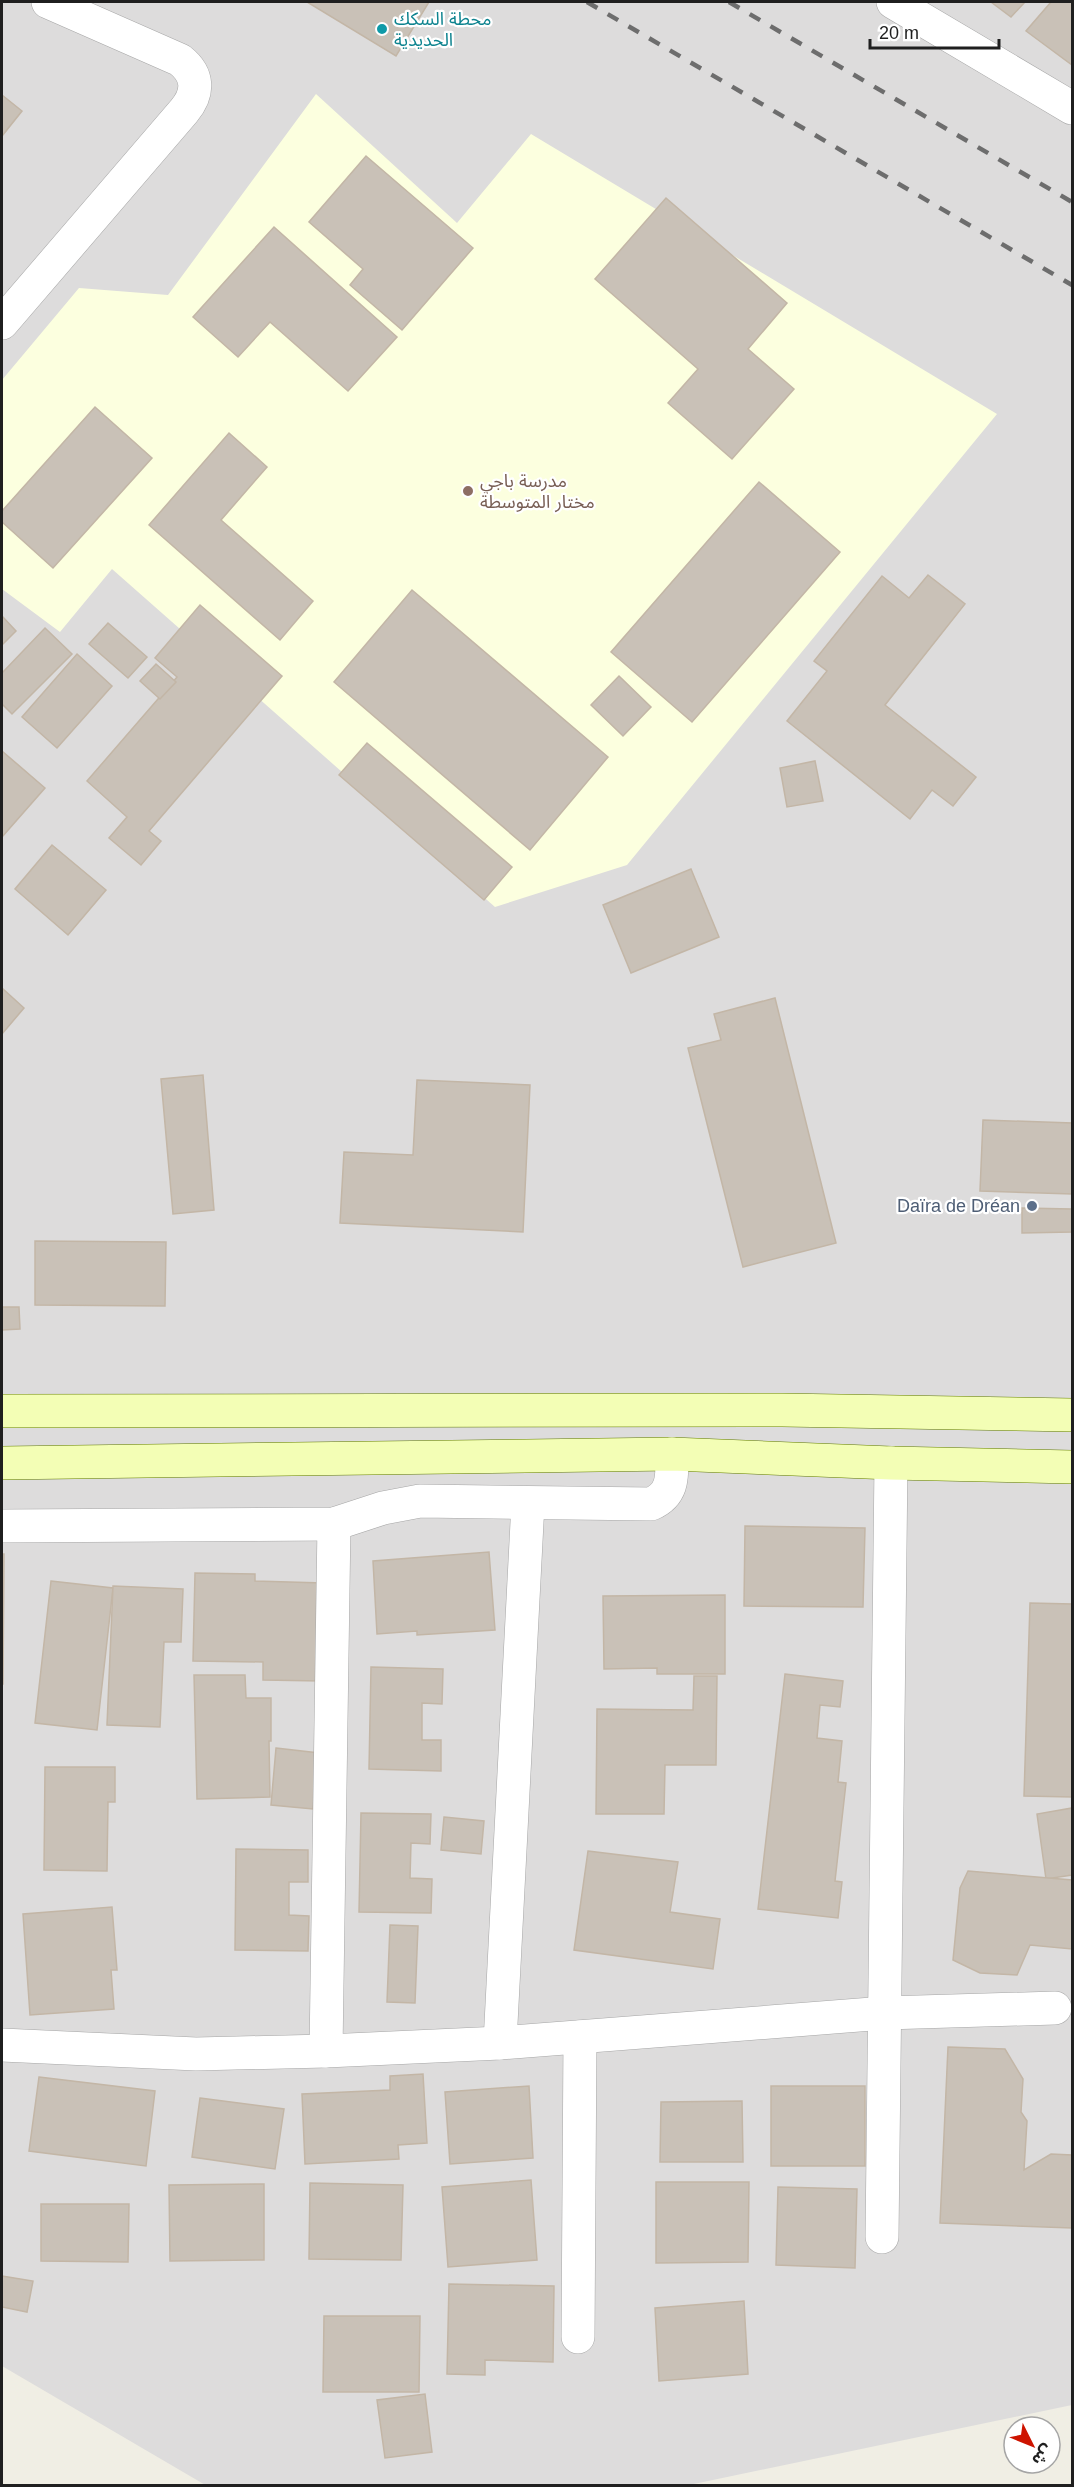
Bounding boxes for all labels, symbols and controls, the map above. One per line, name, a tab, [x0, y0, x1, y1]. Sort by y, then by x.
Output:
place label: محطة السكك الحديدية	[394, 9, 491, 50]
scale bar	[870, 12, 999, 50]
marker: محطة السكك الحديدية	[375, 22, 389, 36]
text: 20 m	[879, 23, 919, 43]
place label: مدرسة باجي مختار المتوسطة	[480, 471, 595, 513]
marker: مدرسة باجي مختار المتوسطة	[461, 484, 475, 498]
place label: Daïra de Dréan	[897, 1196, 1020, 1216]
marker: Daïra de Dréan	[1025, 1199, 1039, 1213]
north arrow	[1002, 2415, 1062, 2475]
text: ش	[1028, 2440, 1056, 2469]

